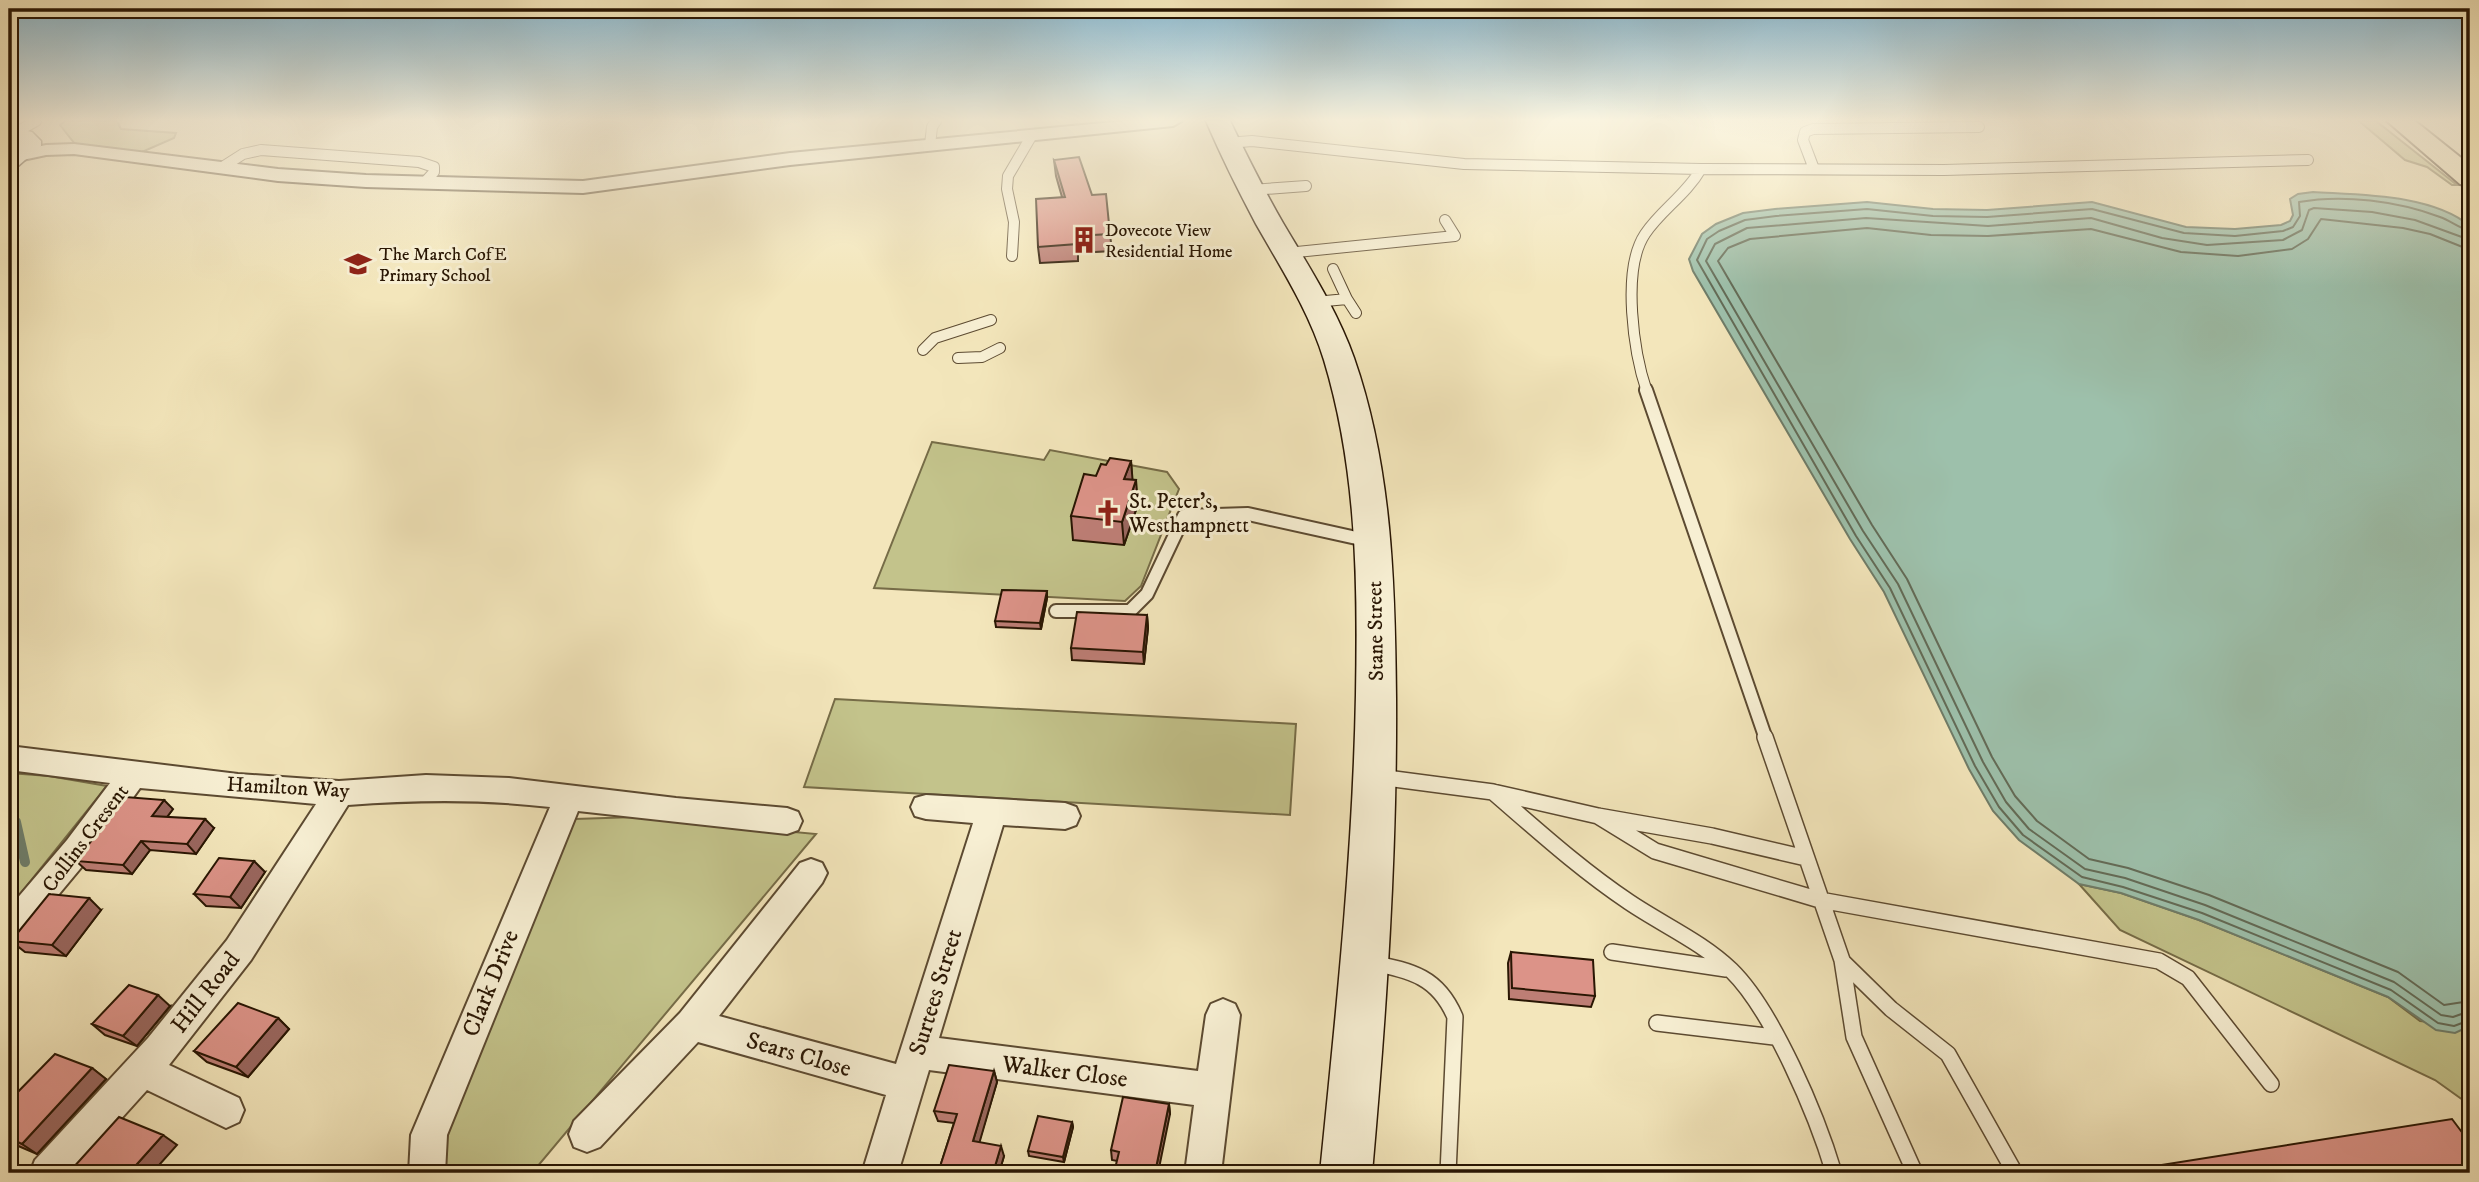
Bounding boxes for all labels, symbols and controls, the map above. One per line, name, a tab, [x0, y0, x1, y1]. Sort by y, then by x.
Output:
place label: Dovecote View Residential Home	[1105, 220, 1233, 263]
building icon: Dovecote View Residential Home	[1069, 225, 1099, 255]
place label: The March CofE Primary School	[379, 244, 507, 287]
school or university icon: The March CofE Primary School	[343, 249, 373, 279]
place label: St. Peter's, Westhampnett	[1128, 489, 1249, 539]
church icon: St. Peter's, Westhampnett	[1093, 498, 1123, 528]
street label: Stane Street	[1362, 580, 1390, 681]
street label: Hamilton Way	[226, 772, 351, 804]
street label: Collins Cresent	[37, 779, 135, 898]
street label: Clark Drive	[456, 925, 526, 1041]
street label: Surtees Street	[903, 925, 969, 1059]
street label: Hill Road	[165, 946, 247, 1040]
street label: Sears Close	[743, 1026, 855, 1084]
street label: Walker Close	[999, 1049, 1129, 1095]

